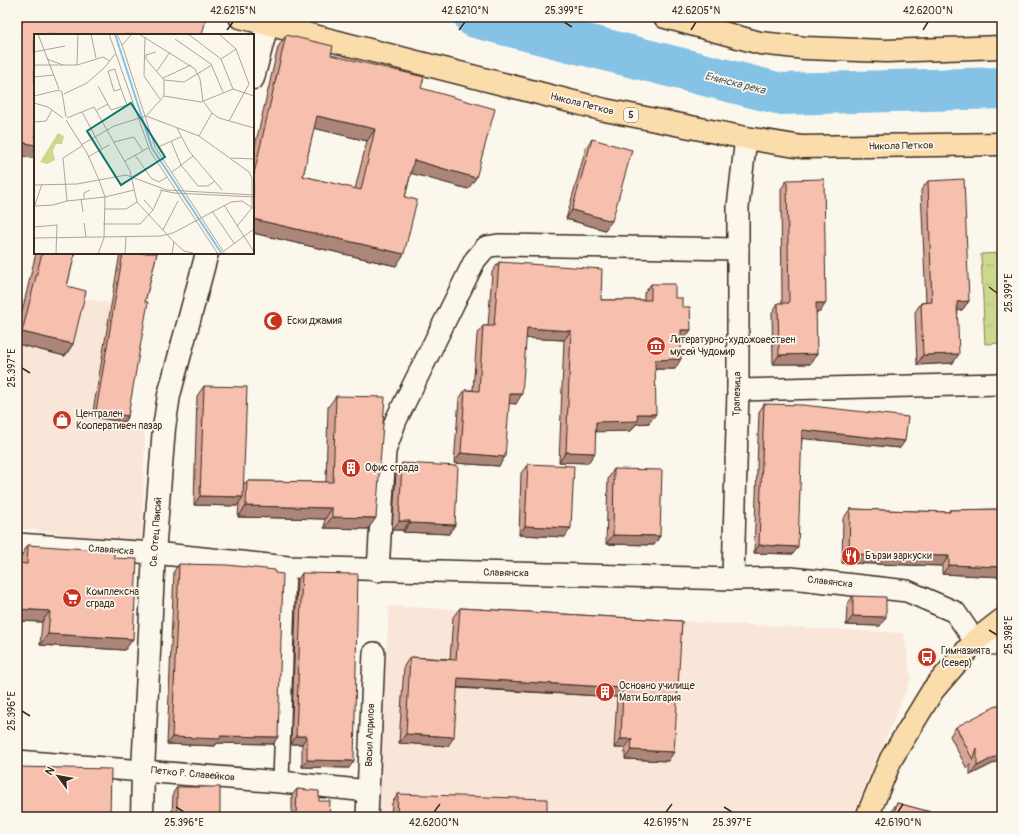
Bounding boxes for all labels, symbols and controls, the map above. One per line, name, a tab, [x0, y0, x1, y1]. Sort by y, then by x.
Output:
text: 42.6215°N	[210, 5, 256, 17]
text: 42.6210°N	[442, 5, 489, 17]
text: 25.399°E	[545, 5, 583, 17]
text: 42.6205°N	[672, 5, 720, 17]
text: 42.6200°N	[903, 5, 953, 17]
inset map	[34, 34, 254, 254]
water label: Енинска река	[703, 69, 767, 97]
street label: Никола Петков	[549, 90, 615, 118]
road number: 5	[624, 108, 638, 122]
street label: Никола Петков	[869, 139, 934, 153]
text: 25.399°E	[1003, 274, 1015, 312]
mosque icon: Ески джамия	[262, 310, 284, 332]
place label: Ески джамия	[287, 315, 342, 327]
place label: Литературно-художовествен мусей Чудомир	[669, 334, 795, 358]
museum icon: Литературно-художовествен мусей Чудомир	[645, 335, 667, 357]
text: 25.397°E	[6, 349, 18, 387]
street label: Трапезица	[731, 371, 743, 417]
place label: Централен Кооперативен пазар	[76, 408, 163, 432]
shop icon: Централен Кооперативен пазар	[51, 409, 73, 431]
building icon: Офис сграда	[340, 457, 362, 479]
place label: Офис сграда	[365, 462, 419, 474]
street label: Св. Отец Паисий	[148, 497, 164, 567]
street label: Славянска	[88, 542, 134, 558]
restaurant icon: Бързи заркуски	[840, 545, 862, 567]
place label: Бързи заркуски	[865, 550, 932, 562]
street label: Славянска	[483, 567, 529, 579]
street label: Славянска	[807, 574, 854, 590]
place label: Комплексна сграда	[86, 586, 139, 610]
supermarket icon: Комплексна сграда	[61, 587, 83, 609]
text: 25.398°E	[1003, 616, 1015, 654]
place label: Гимназията (север)	[941, 645, 990, 669]
bus stop icon: Гимназията (север)	[916, 646, 938, 668]
place label: Основно училище Мати Болгария	[619, 680, 695, 704]
building icon: Основно училище Мати Болгария	[594, 681, 616, 703]
text: 25.396°E	[6, 691, 18, 731]
street label: Васил Априлов	[363, 703, 377, 767]
north arrow	[38, 756, 78, 796]
text: N	[42, 764, 58, 778]
street label: Петко Р. Славейков	[151, 764, 236, 784]
text: 25.396°E	[164, 817, 204, 829]
text: 42.6200°N	[409, 817, 459, 829]
text: 42.6195°N	[643, 817, 689, 829]
text: 25.397°E	[713, 817, 751, 829]
text: 42.6190°N	[875, 817, 921, 829]

